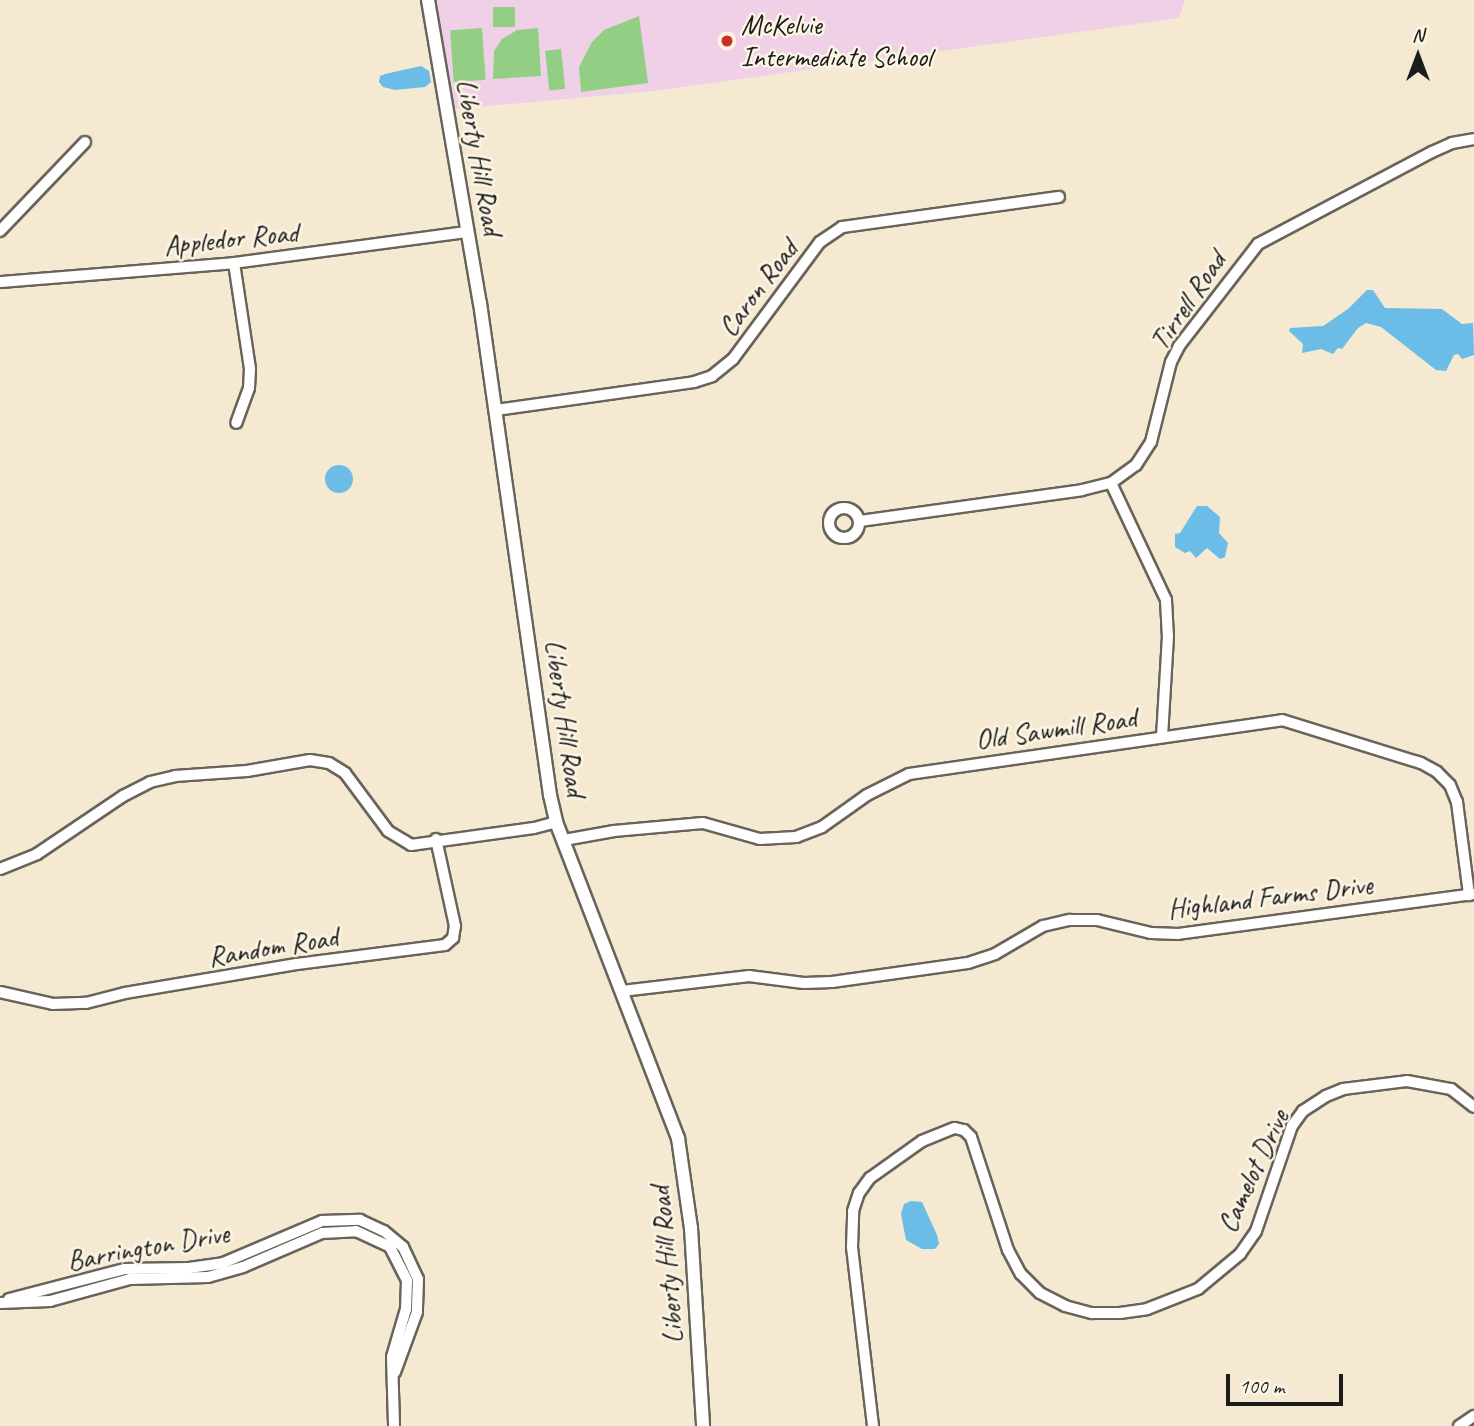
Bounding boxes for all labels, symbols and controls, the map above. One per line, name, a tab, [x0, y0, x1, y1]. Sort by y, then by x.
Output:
place label: McKelvie Intermediate School	[741, 8, 932, 74]
north arrow	[1383, 21, 1453, 91]
text: N	[1412, 23, 1424, 47]
marker: McKelvie Intermediate School	[719, 33, 735, 49]
street label: Liberty Hill Road	[449, 76, 509, 238]
street label: Appledor Road	[163, 215, 299, 263]
street label: Caron Road	[711, 233, 805, 343]
street label: Tirrell Road	[1143, 246, 1233, 356]
street label: Liberty Hill Road	[537, 637, 593, 799]
street label: Old Sawmill Road	[973, 701, 1139, 757]
street label: Highland Farms Drive	[1165, 868, 1375, 926]
street label: Random Road	[206, 920, 340, 974]
street label: Camelot Drive	[1210, 1104, 1296, 1238]
street label: Liberty Hill Road	[643, 1184, 691, 1346]
street label: Barrington Drive	[65, 1216, 231, 1278]
scale bar	[1229, 1360, 1346, 1404]
text: 100 m	[1239, 1373, 1284, 1399]

